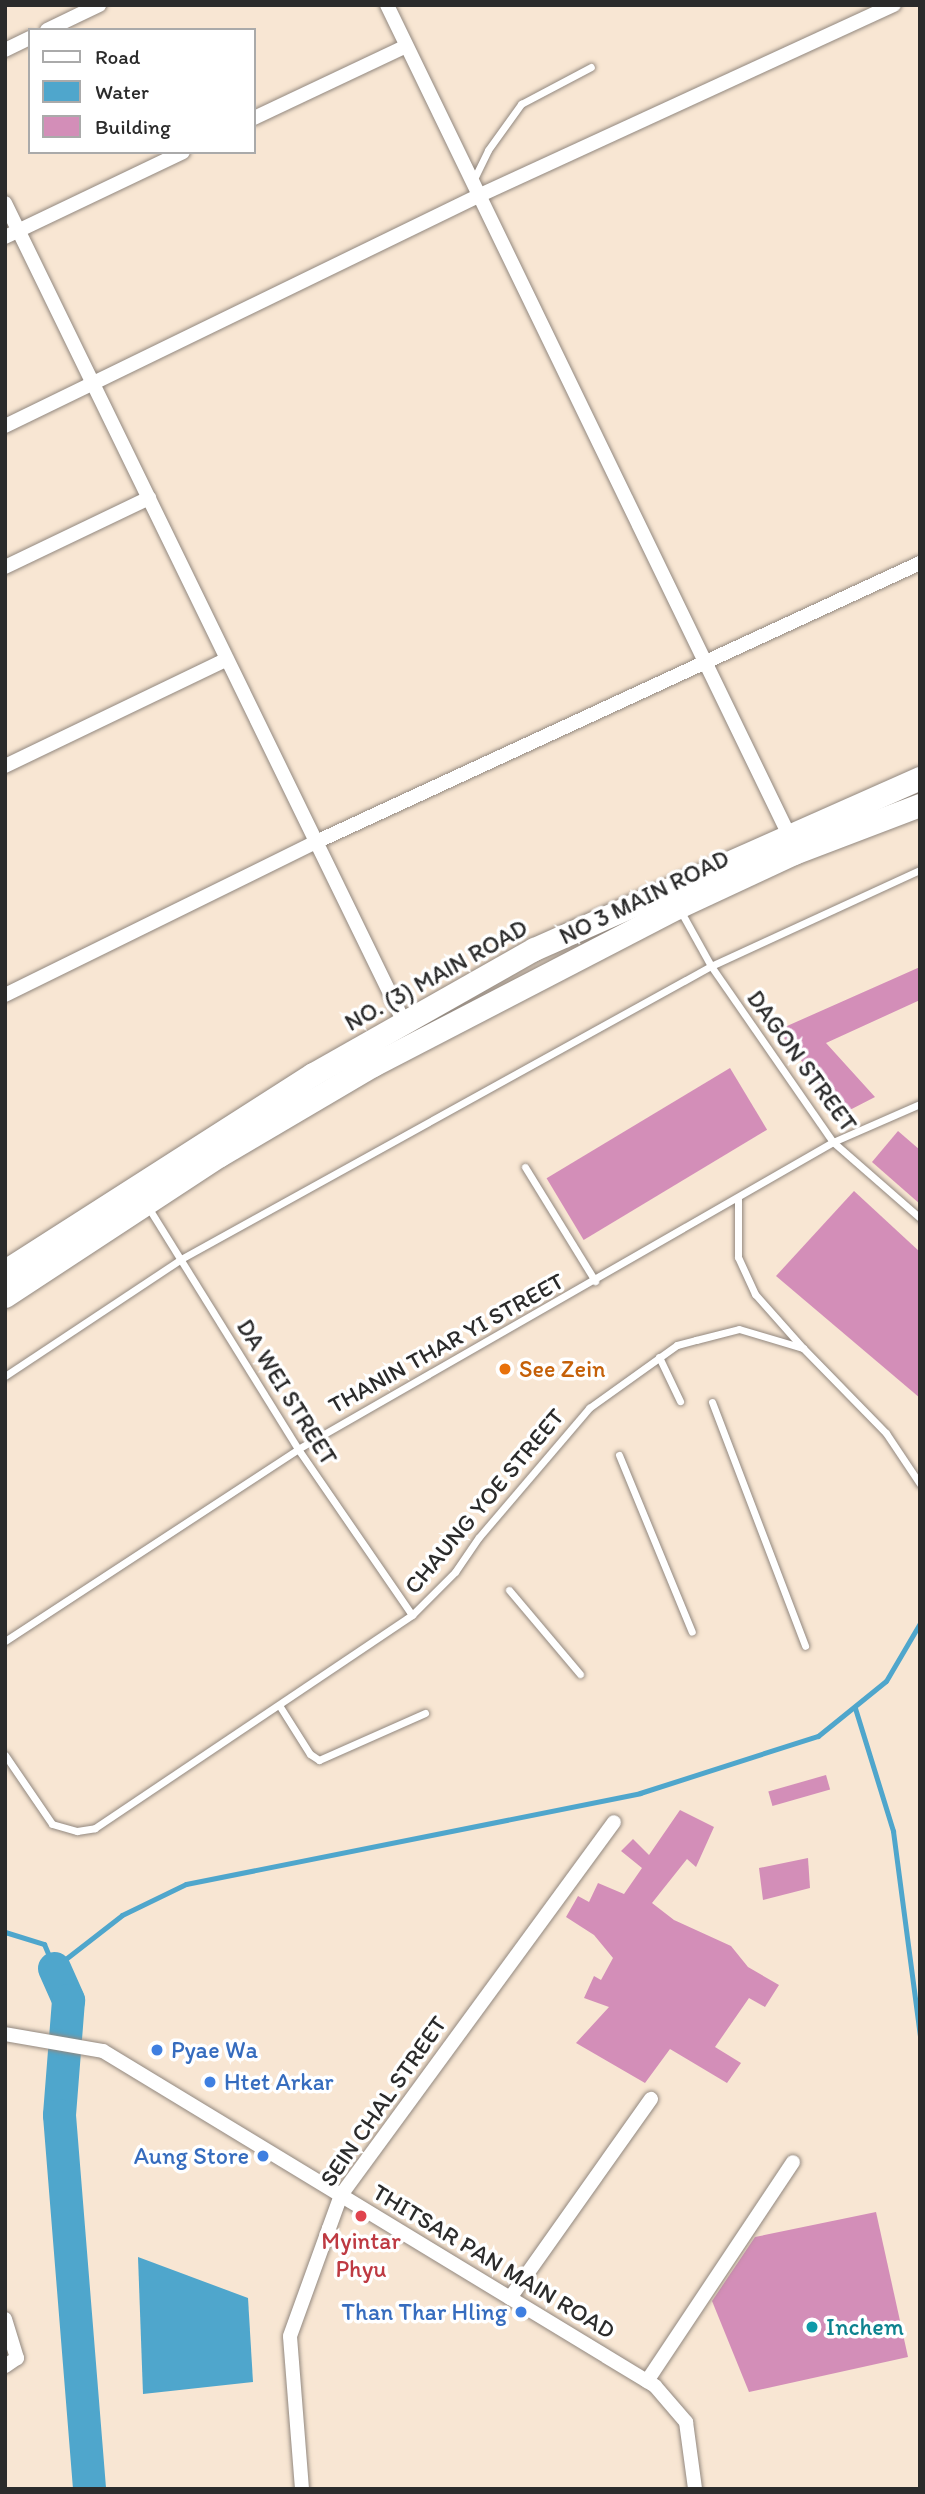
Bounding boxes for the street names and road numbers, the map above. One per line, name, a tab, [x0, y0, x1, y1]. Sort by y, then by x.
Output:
street label: NO 3 MAIN ROAD	[556, 844, 732, 950]
street label: NO. (3) MAIN ROAD	[340, 913, 532, 1037]
street label: DAGON STREET	[741, 984, 863, 1138]
street label: THANIN THAR YI STREET	[323, 1266, 569, 1420]
street label: DA WEI STREET	[231, 1315, 343, 1469]
street label: CHAUNG YOE STREET	[398, 1402, 570, 1600]
street label: SEIN CHAL STREET	[313, 2010, 453, 2192]
street label: THITSAR PAN MAIN ROAD	[368, 2178, 620, 2344]

